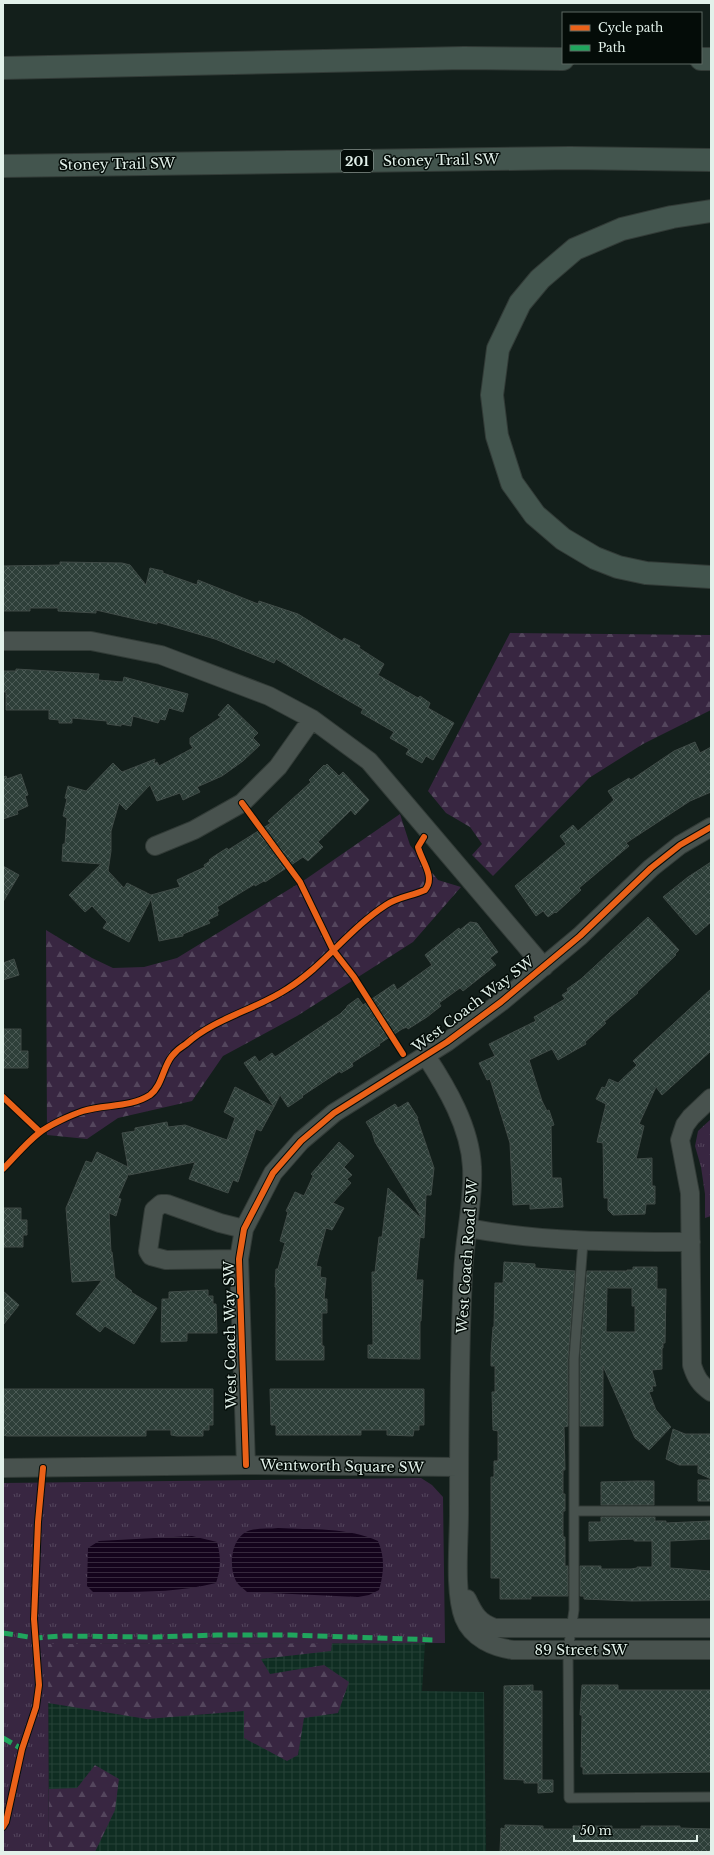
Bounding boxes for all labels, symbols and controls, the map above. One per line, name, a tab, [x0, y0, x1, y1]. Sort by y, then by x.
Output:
legend	[562, 12, 702, 64]
text: Cycle path	[598, 20, 663, 35]
text: Path	[598, 40, 626, 55]
road number: 201	[341, 150, 373, 172]
street label: Stoney Trail SW	[383, 150, 500, 170]
street label: Stoney Trail SW	[59, 154, 176, 174]
street label: West Coach Way SW	[408, 952, 538, 1056]
street label: West Coach Road SW	[453, 1178, 481, 1335]
street label: West Coach Way SW	[220, 1260, 240, 1410]
street label: Wentworth Square SW	[259, 1456, 425, 1476]
street label: 89 Street SW	[534, 1641, 628, 1659]
scale bar	[574, 1817, 697, 1843]
text: 50 m	[580, 1823, 612, 1838]

